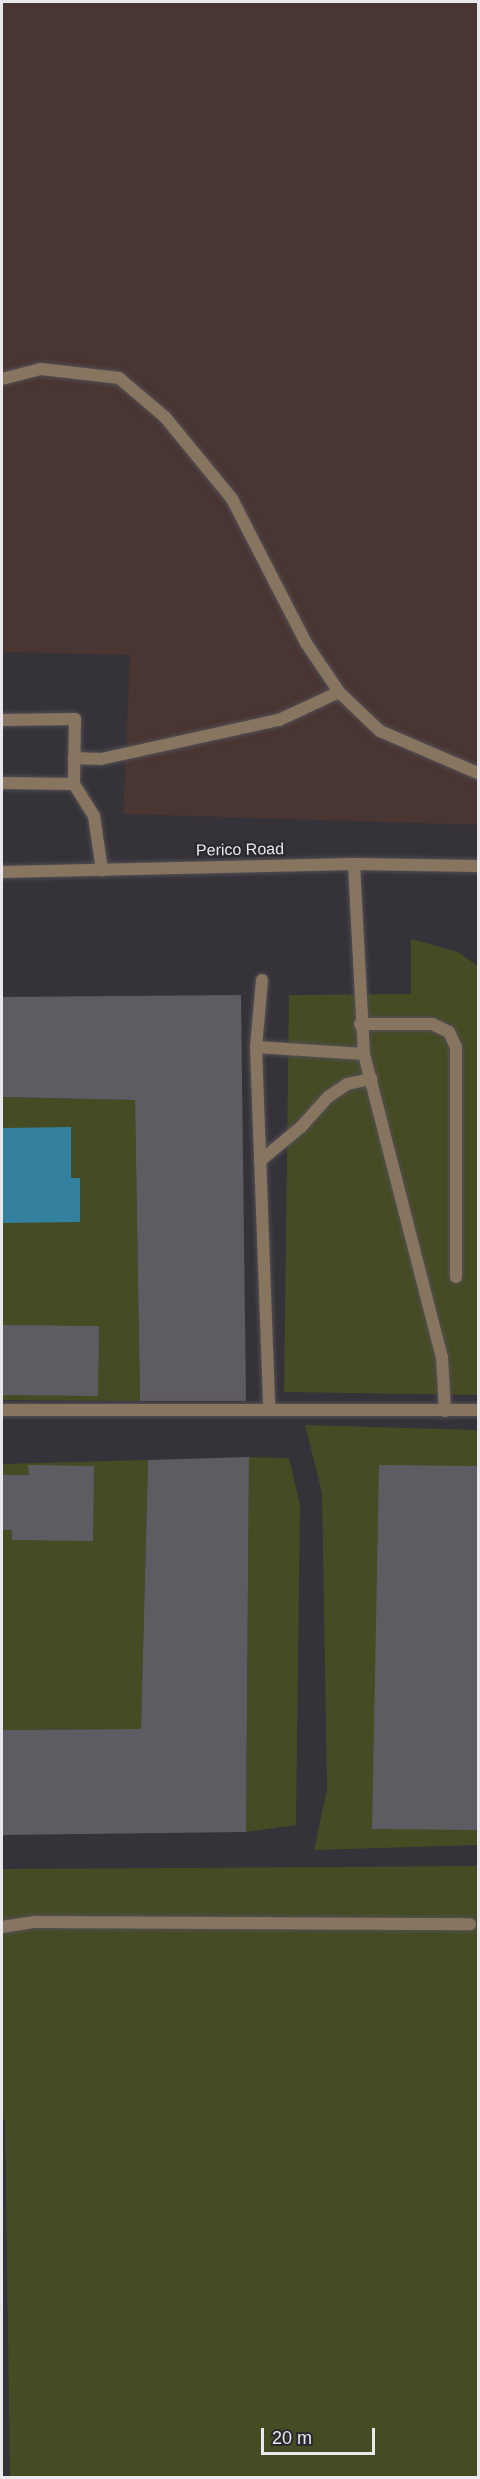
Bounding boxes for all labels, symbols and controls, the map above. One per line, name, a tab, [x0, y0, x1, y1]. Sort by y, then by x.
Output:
street label: Perico Road	[196, 840, 284, 860]
scale bar	[264, 2416, 378, 2454]
text: 20 m	[272, 2428, 312, 2448]

